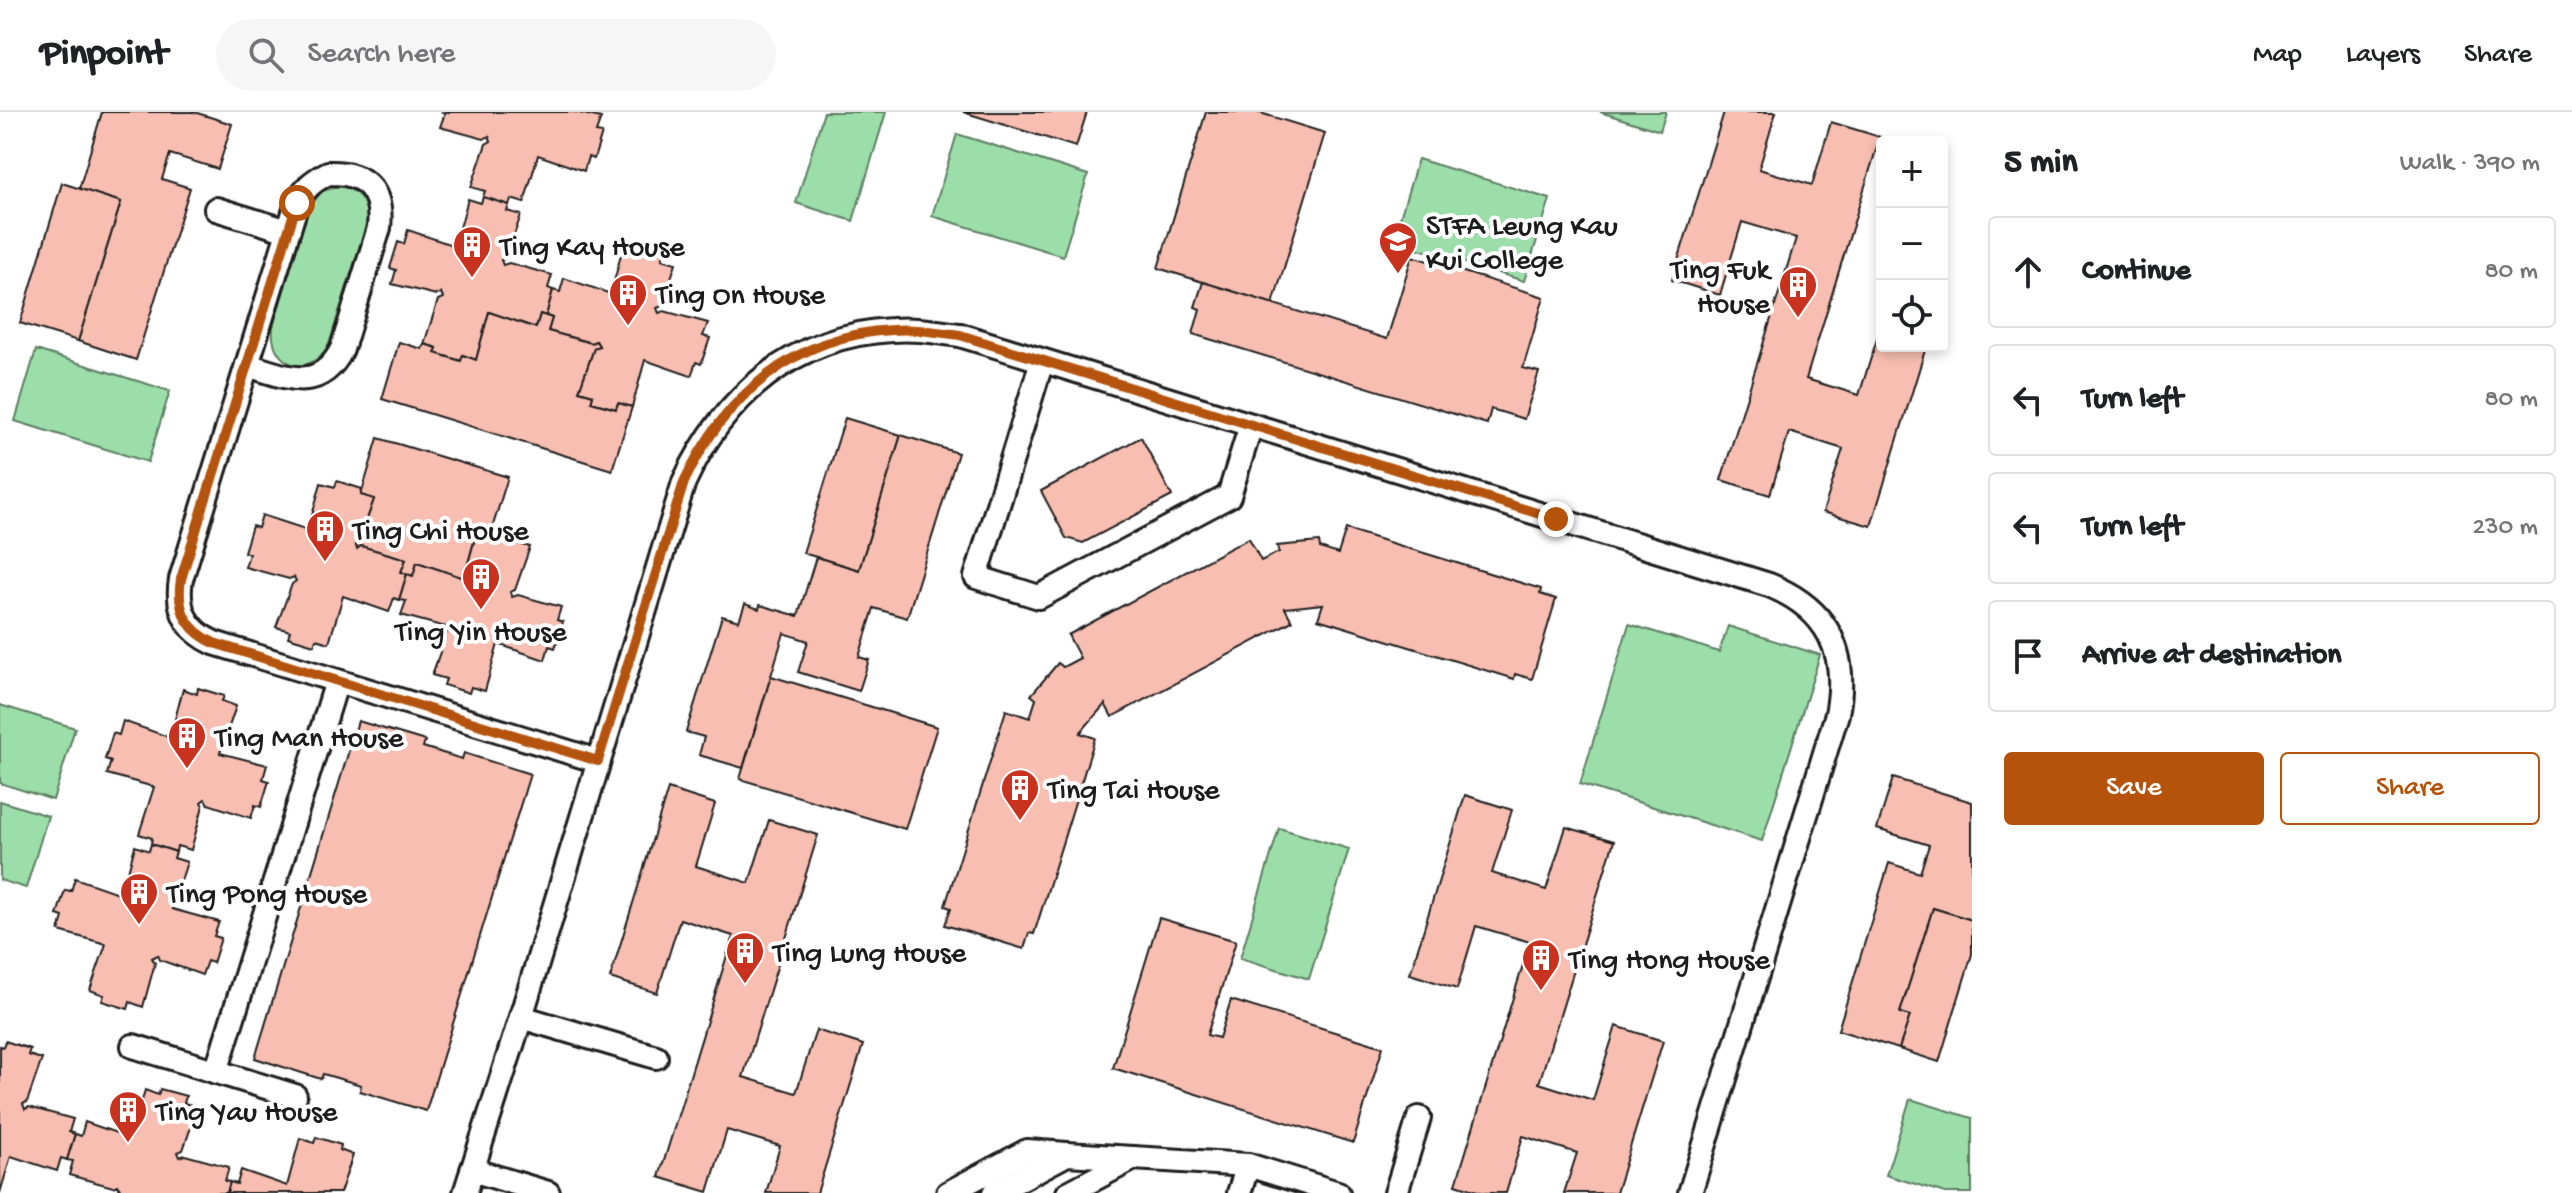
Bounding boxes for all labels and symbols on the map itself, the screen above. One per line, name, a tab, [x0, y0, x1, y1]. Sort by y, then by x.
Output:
route start	[279, 185, 315, 221]
place label: STFA Leung Kau Kui College	[1426, 211, 1618, 280]
school or university icon: STFA Leung Kau Kui College	[1377, 220, 1419, 275]
building icon: Ting Kay House	[451, 224, 493, 279]
place label: Ting Kay House	[498, 232, 685, 267]
place label: Ting Fuk House	[1669, 255, 1773, 324]
building icon: Ting Fuk House	[1777, 264, 1819, 319]
building icon: Ting On House	[607, 272, 649, 327]
place label: Ting On House	[654, 280, 826, 315]
route end	[1538, 501, 1574, 537]
building icon: Ting Chi House	[304, 508, 346, 563]
place label: Ting Chi House	[351, 516, 529, 551]
building icon: Ting Yin House	[460, 556, 502, 611]
place label: Ting Yin House	[393, 617, 567, 652]
building icon: Ting Man House	[166, 715, 208, 770]
place label: Ting Man House	[213, 723, 404, 758]
building icon: Ting Tai House	[999, 767, 1041, 822]
place label: Ting Tai House	[1046, 775, 1220, 810]
building icon: Ting Pong House	[118, 871, 160, 926]
place label: Ting Pong House	[165, 879, 368, 914]
building icon: Ting Lung House	[724, 930, 766, 985]
building icon: Ting Hong House	[1520, 937, 1562, 992]
place label: Ting Lung House	[771, 938, 967, 973]
place label: Ting Hong House	[1567, 945, 1770, 980]
building icon: Ting Yau House	[107, 1089, 149, 1144]
place label: Ting Yau House	[154, 1097, 338, 1132]

